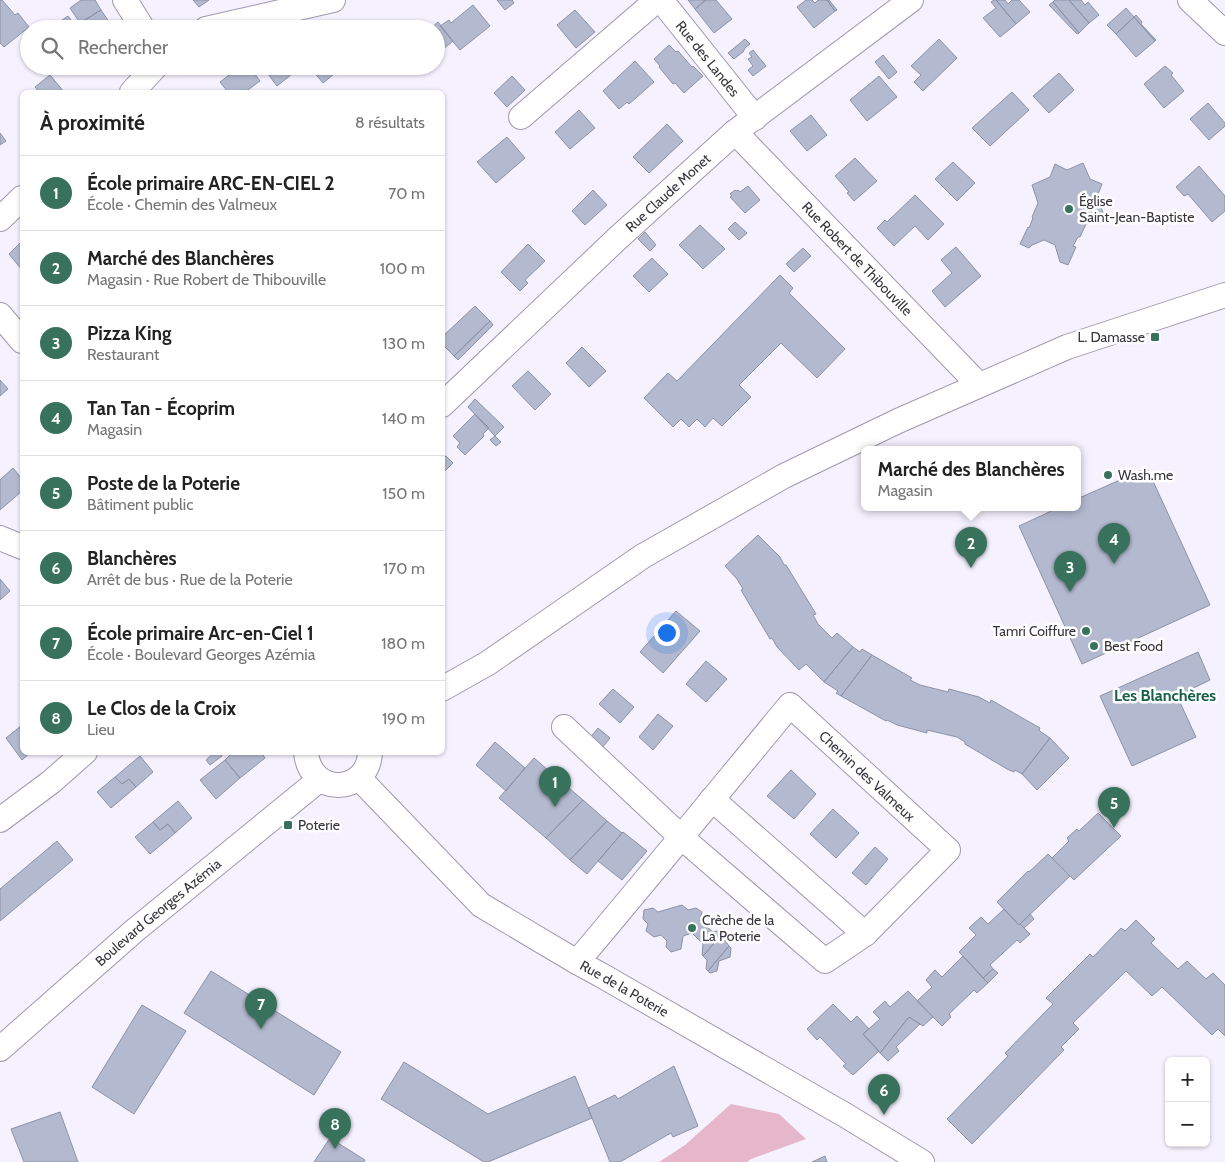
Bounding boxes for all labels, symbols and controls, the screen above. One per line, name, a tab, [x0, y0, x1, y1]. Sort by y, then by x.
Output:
street label: Rue des Landes	[672, 17, 744, 100]
search box	[20, 20, 445, 75]
icon: search	[38, 34, 66, 62]
text: Rechercher	[78, 36, 168, 59]
text: À proximité	[40, 110, 145, 135]
text: 8 résultats	[355, 113, 425, 132]
street label: Rue Claude Monet	[622, 149, 714, 236]
text: École primaire ARC-EN-CIEL 2	[87, 172, 335, 195]
text: 1	[53, 184, 59, 203]
text: 70 m	[388, 184, 425, 203]
place label: Église Saint-Jean-Baptiste	[1079, 192, 1194, 226]
text: École · Chemin des Valmeux	[87, 195, 277, 214]
street label: Rue Robert de Thibouville	[798, 198, 916, 319]
marker: Église Saint-Jean-Baptiste	[1063, 203, 1075, 215]
text: Marché des Blanchères	[87, 247, 274, 270]
text: 2	[52, 259, 60, 278]
text: 100 m	[380, 259, 425, 278]
text: Magasin · Rue Robert de Thibouville	[87, 270, 326, 289]
text: Pizza King	[87, 322, 171, 345]
place label: L. Damasse	[1077, 328, 1145, 346]
marker: L. Damasse	[1149, 331, 1161, 343]
text: 3	[52, 334, 60, 353]
text: 130 m	[382, 334, 425, 353]
text: Restaurant	[87, 345, 159, 364]
text: Tan Tan - Écoprim	[87, 397, 235, 420]
text: 4	[51, 409, 61, 428]
text: 140 m	[382, 409, 425, 428]
text: Magasin	[87, 420, 142, 439]
popup	[861, 446, 1081, 511]
text: Marché des Blanchères	[878, 458, 1064, 481]
place label: Wash.me	[1118, 466, 1173, 484]
marker: Wash.me	[1102, 469, 1114, 481]
text: Poste de la Poterie	[87, 472, 240, 495]
text: Magasin	[878, 481, 933, 500]
text: 5	[52, 484, 60, 503]
text: 150 m	[382, 484, 425, 503]
text: Bâtiment public	[87, 495, 194, 514]
pin: 4	[1098, 523, 1130, 564]
pin: 2	[955, 527, 987, 568]
text: Blanchères	[87, 547, 177, 570]
pin: 3	[1054, 551, 1086, 592]
text: 6	[52, 559, 61, 578]
text: 170 m	[383, 559, 425, 578]
text: Arrêt de bus · Rue de la Poterie	[87, 570, 293, 589]
your location	[654, 620, 680, 646]
text: École primaire Arc-en-Ciel 1	[87, 622, 314, 645]
place label: Tamri Coiffure	[993, 622, 1076, 640]
marker: Tamri Coiffure	[1080, 625, 1092, 637]
text: 7	[52, 634, 60, 653]
text: 180 m	[381, 634, 425, 653]
place label: Best Food	[1104, 637, 1163, 655]
marker: Best Food	[1088, 640, 1100, 652]
text: École · Boulevard Georges Azémia	[87, 645, 315, 664]
district label: Les Blanchères	[1114, 686, 1216, 705]
text: Le Clos de la Croix	[87, 697, 236, 720]
text: 8	[51, 709, 61, 728]
text: 190 m	[382, 709, 425, 728]
text: Lieu	[87, 720, 115, 739]
street label: Chemin des Valmeux	[815, 727, 919, 825]
pin: 1	[539, 766, 571, 807]
pin: 5	[1098, 787, 1130, 828]
place label: Poterie	[298, 816, 340, 834]
marker: Poterie	[282, 819, 294, 831]
street label: Boulevard Georges Azémia	[91, 855, 225, 970]
place label: Crèche de la La Poterie	[702, 911, 775, 945]
marker: Crèche de la La Poterie	[686, 922, 698, 934]
street label: Rue de la Poterie	[577, 956, 672, 1021]
pin: 7	[245, 988, 277, 1029]
map controls	[1165, 1057, 1210, 1147]
button: +	[1165, 1057, 1210, 1102]
pin: 6	[868, 1074, 900, 1115]
button: −	[1165, 1102, 1210, 1147]
pin: 8	[319, 1108, 351, 1149]

